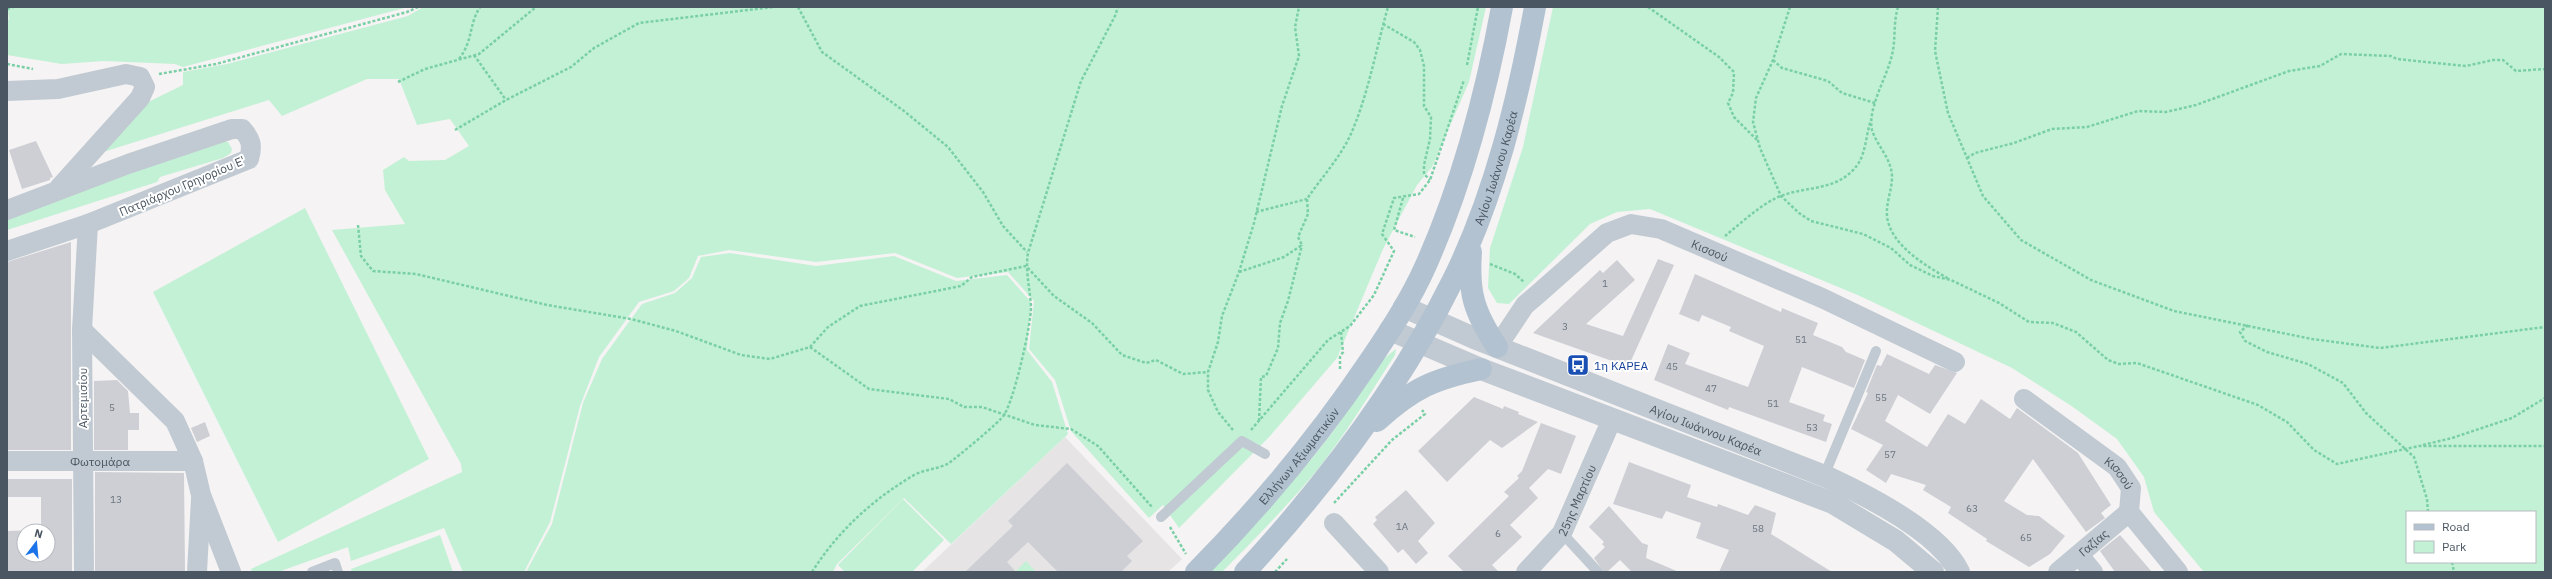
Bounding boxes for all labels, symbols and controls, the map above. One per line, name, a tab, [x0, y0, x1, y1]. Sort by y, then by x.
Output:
street label: Αγίου Ιωάννου Καρέα	[1470, 109, 1520, 227]
street label: Πατριάρχου Γρηγορίου Ε'	[117, 153, 247, 219]
street label: Κισσού	[1689, 236, 1731, 265]
house number: 1	[1602, 277, 1608, 290]
house number: 3	[1562, 320, 1568, 333]
house number: 51	[1795, 333, 1807, 346]
bus stop icon: 1η ΚΑΡΕΑ	[1565, 352, 1591, 378]
place label: 1η ΚΑΡΕΑ	[1594, 358, 1648, 373]
house number: 45	[1666, 360, 1678, 373]
street label: Αρτεμισίου	[75, 368, 90, 428]
house number: 47	[1705, 382, 1717, 395]
house number: 55	[1875, 391, 1887, 404]
house number: 51	[1767, 397, 1779, 410]
house number: 5	[109, 401, 115, 414]
street label: Αγίου Ιωάννου Καρέα	[1648, 401, 1764, 458]
street label: Ελλήνων Αξιωματικών	[1255, 404, 1342, 507]
house number: 53	[1806, 421, 1818, 434]
house number: 57	[1884, 448, 1896, 461]
street label: Κισσού	[2102, 453, 2137, 492]
street label: Φωτομάρα	[70, 454, 130, 469]
street label: 25ης Μαρτίου	[1554, 462, 1599, 538]
house number: 13	[110, 493, 122, 506]
house number: 63	[1966, 502, 1978, 515]
legend	[2406, 511, 2536, 563]
text: Road	[2442, 519, 2470, 534]
house number: 1Α	[1396, 520, 1409, 533]
house number: 58	[1752, 522, 1764, 535]
north arrow	[16, 523, 56, 563]
street label: Γαζίας	[2075, 525, 2111, 559]
text: N	[33, 526, 45, 541]
house number: 6	[1495, 527, 1501, 540]
house number: 65	[2020, 531, 2032, 544]
text: Park	[2442, 539, 2467, 554]

